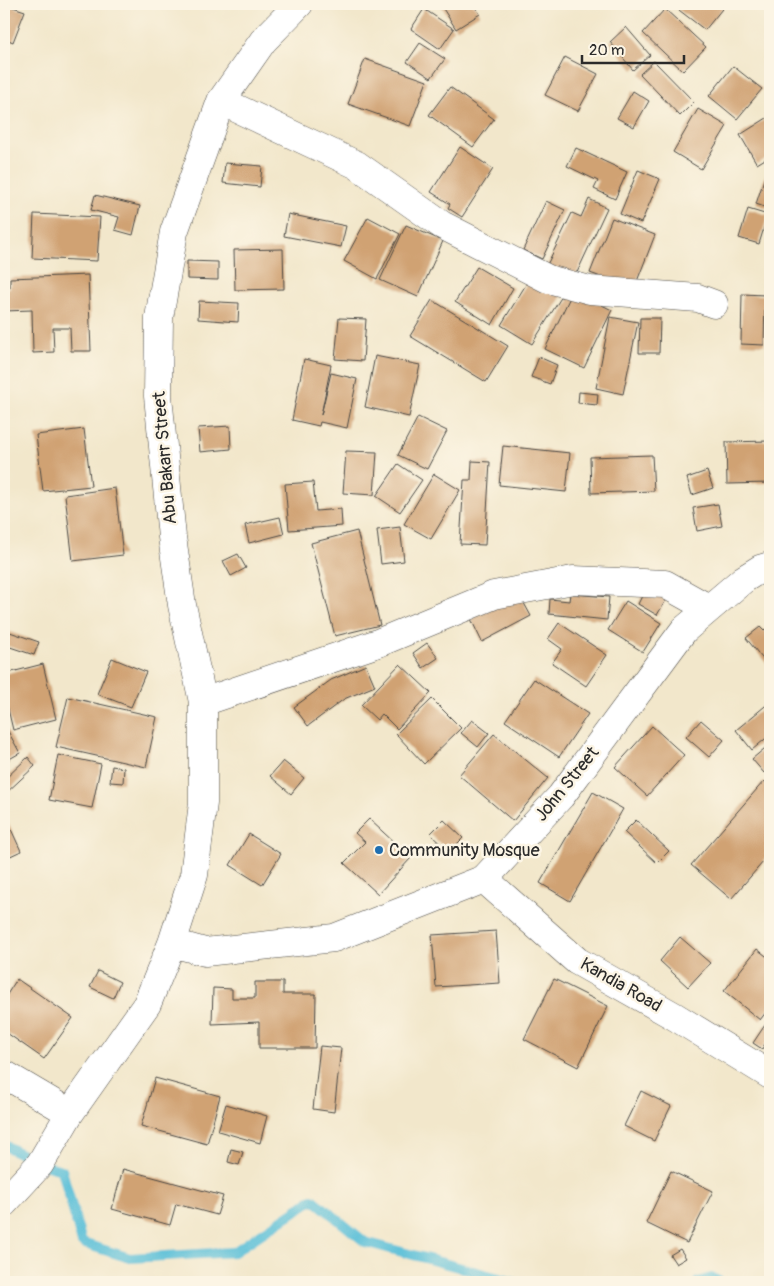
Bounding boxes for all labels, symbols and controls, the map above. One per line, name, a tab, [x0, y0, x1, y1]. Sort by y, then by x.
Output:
scale bar	[582, 32, 684, 64]
text: 20 m	[589, 41, 624, 60]
street label: Abu Bakarr Street	[148, 390, 182, 525]
street label: John Street	[530, 741, 605, 826]
place label: Community Mosque	[389, 839, 540, 862]
marker: Community Mosque	[373, 844, 385, 856]
street label: Kandia Road	[576, 952, 666, 1018]

